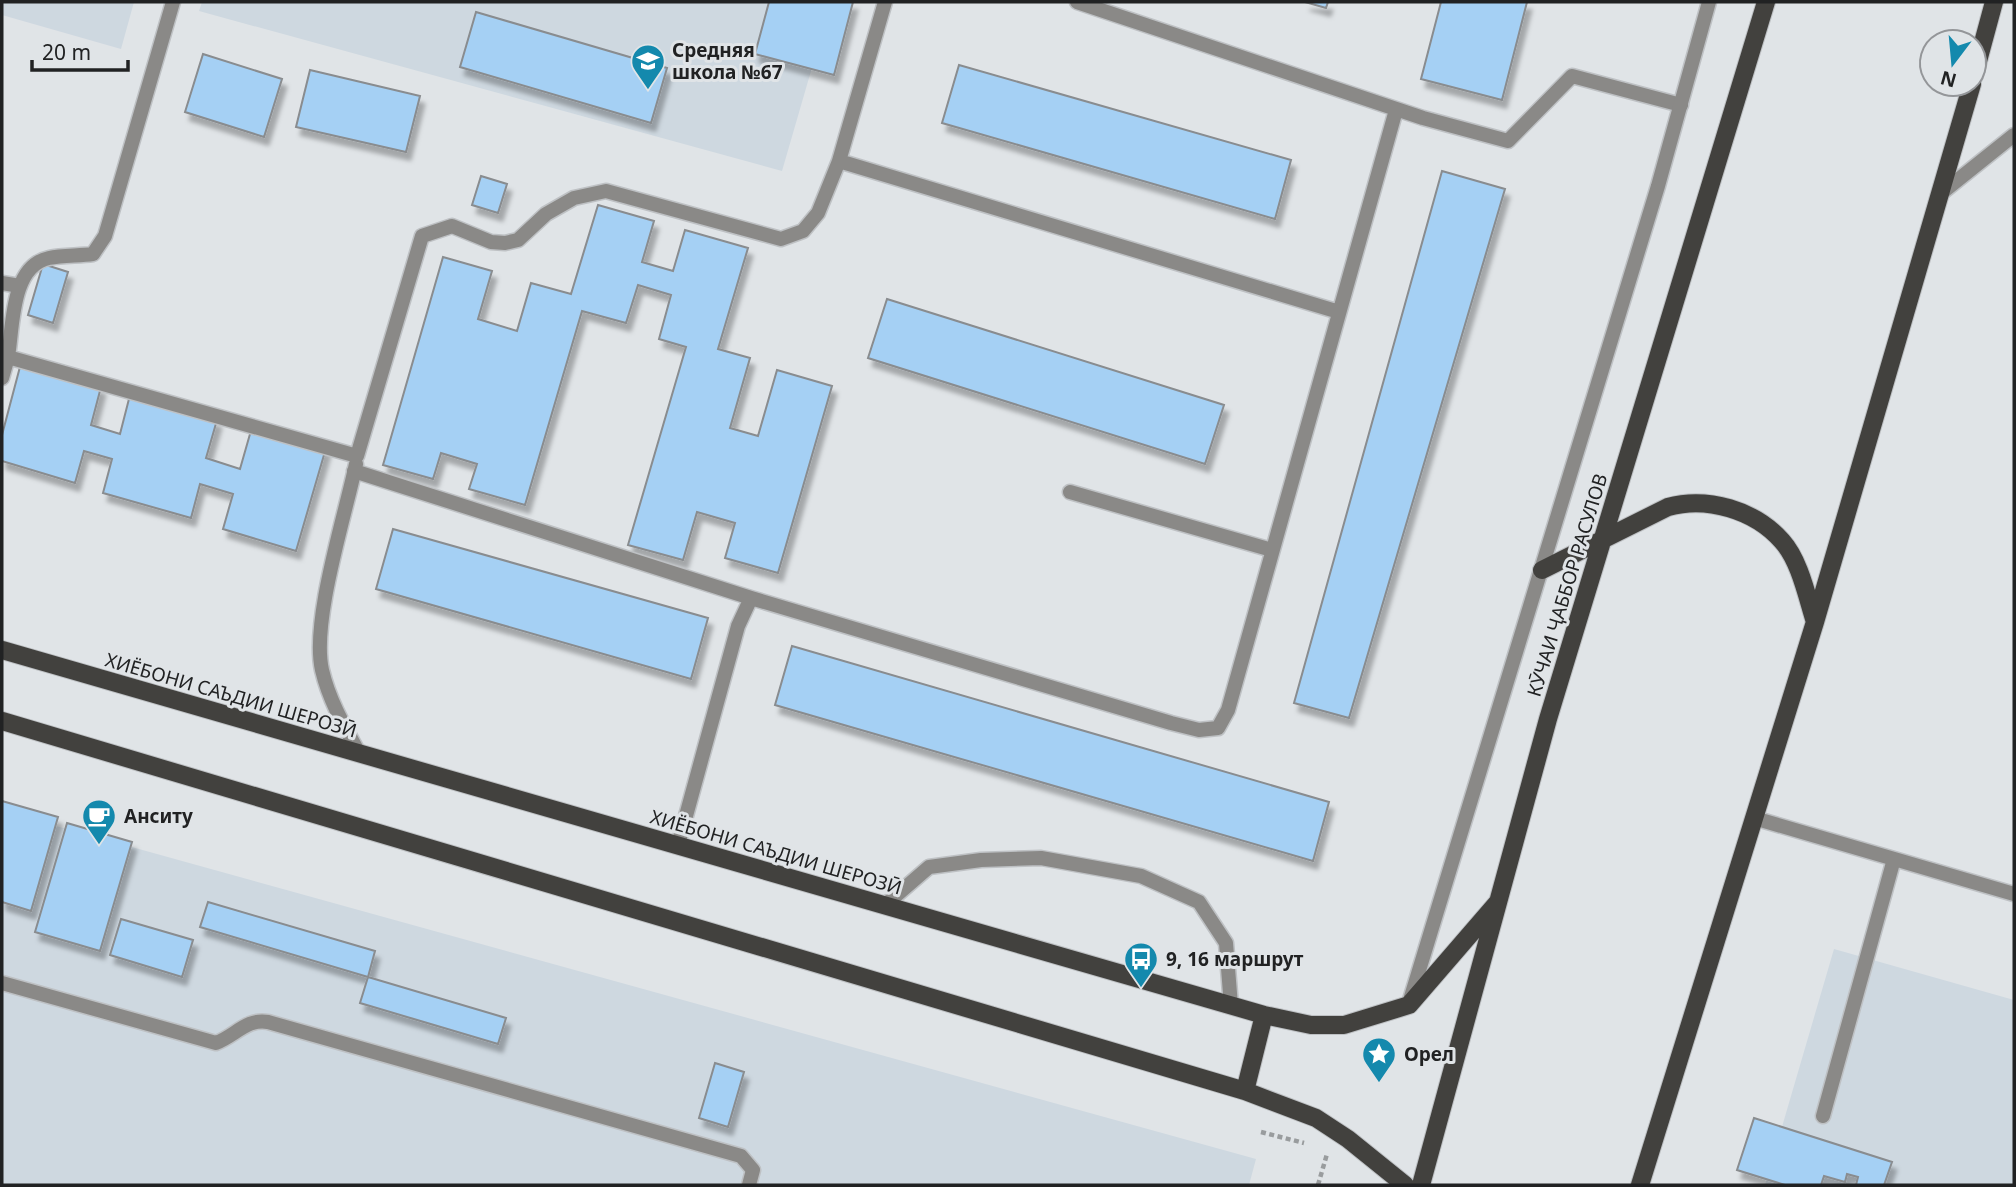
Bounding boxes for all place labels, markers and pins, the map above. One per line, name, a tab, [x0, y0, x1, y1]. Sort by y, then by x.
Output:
place label: Средняя школа №67	[672, 37, 783, 85]
school or university icon: Средняя школа №67	[629, 42, 667, 91]
cafe icon: Анситу	[80, 797, 118, 846]
place label: Анситу	[124, 803, 193, 829]
bus stop icon: 9, 16 маршрут	[1122, 940, 1160, 989]
place label: 9, 16 маршрут	[1166, 946, 1304, 972]
place icon: Орел	[1360, 1035, 1398, 1084]
place label: Орел	[1404, 1041, 1454, 1067]

